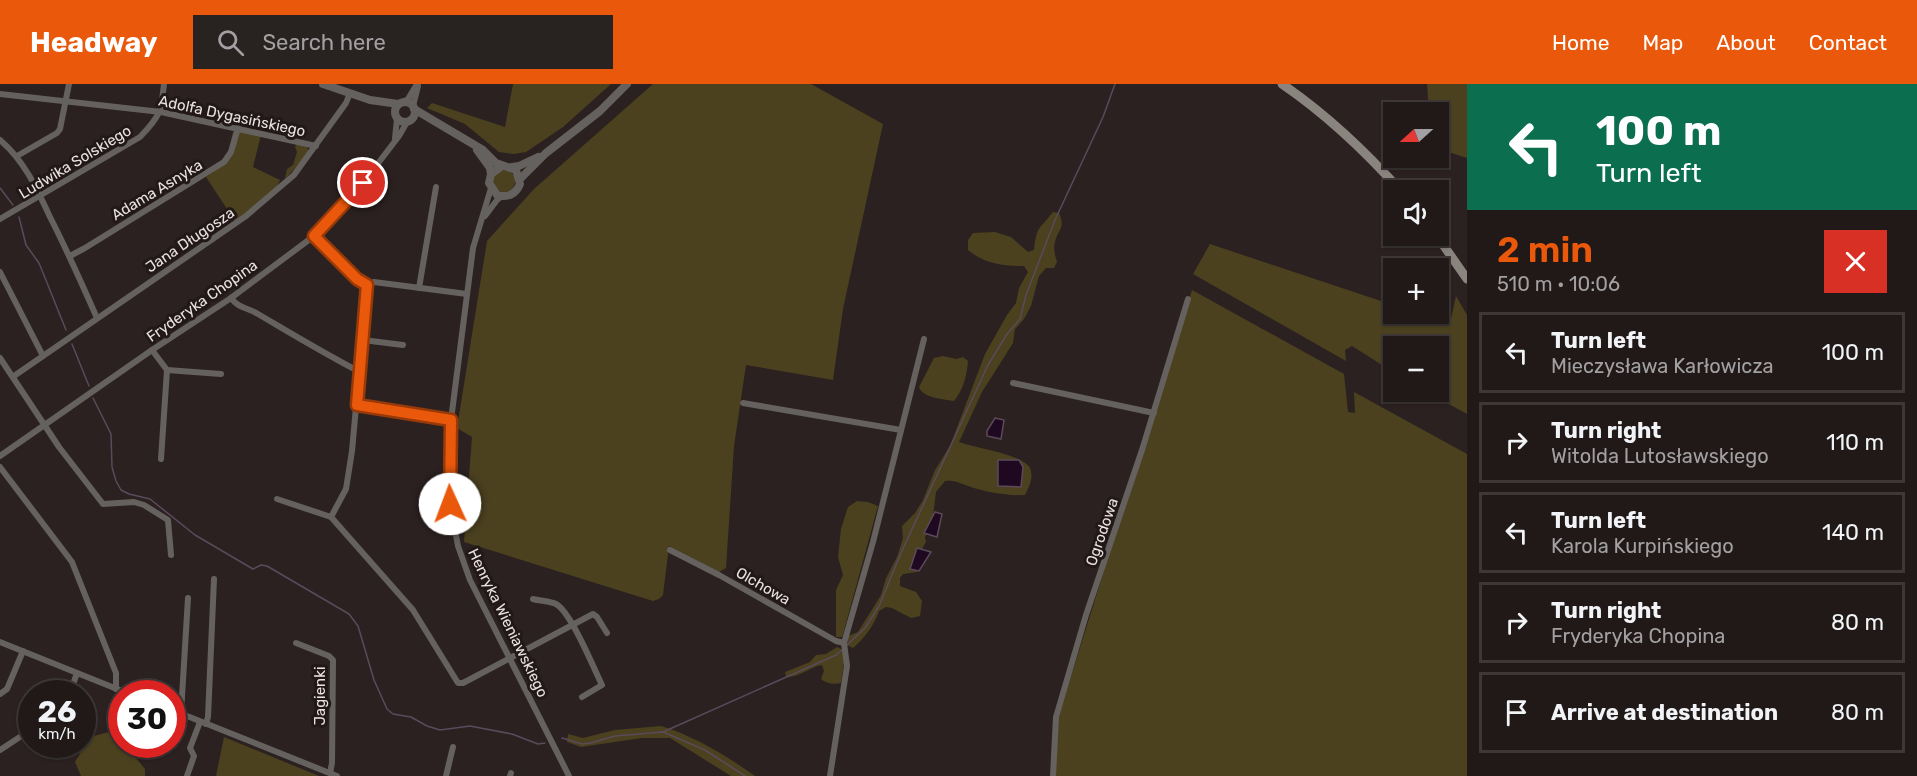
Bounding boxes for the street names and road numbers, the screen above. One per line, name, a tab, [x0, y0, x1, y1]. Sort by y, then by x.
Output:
street label: Adolfa Dygasińskiego	[157, 92, 307, 140]
street label: Ludwika Solskiego	[16, 121, 134, 203]
street label: Adama Asnyka	[108, 156, 206, 224]
street label: Jana Długosza	[142, 204, 238, 276]
street label: Fryderyka Chopina	[143, 256, 261, 346]
street label: Ogrodowa	[1082, 496, 1122, 568]
street label: Henryka Wieniawskiego	[464, 546, 552, 700]
street label: Olchowa	[733, 563, 793, 609]
street label: Jagienki	[311, 666, 329, 726]

